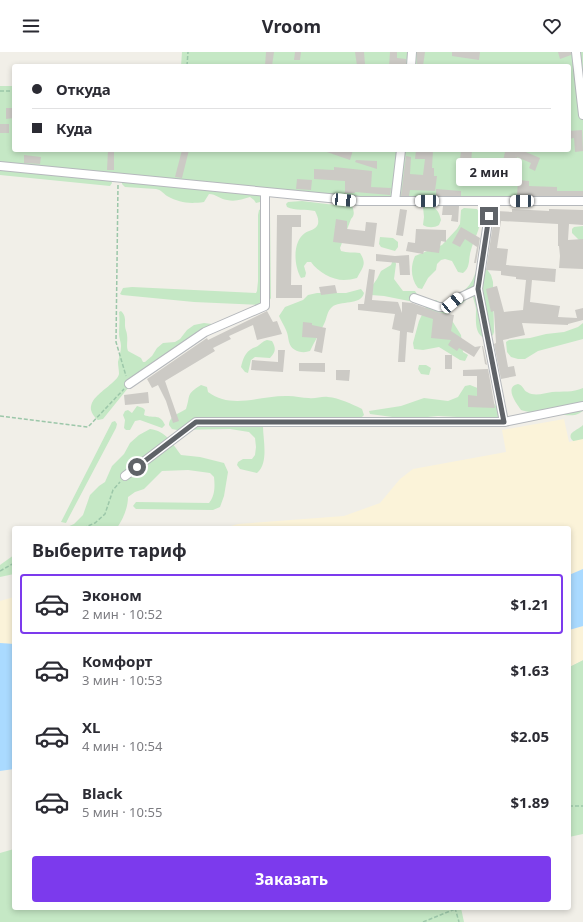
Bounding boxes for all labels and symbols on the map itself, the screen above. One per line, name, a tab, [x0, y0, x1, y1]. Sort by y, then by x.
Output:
callout: 2 мин	[456, 158, 522, 186]
car	[331, 193, 357, 207]
car	[415, 195, 439, 207]
car	[510, 195, 534, 207]
route end	[480, 207, 498, 225]
car	[439, 291, 465, 315]
route start	[128, 458, 146, 476]

